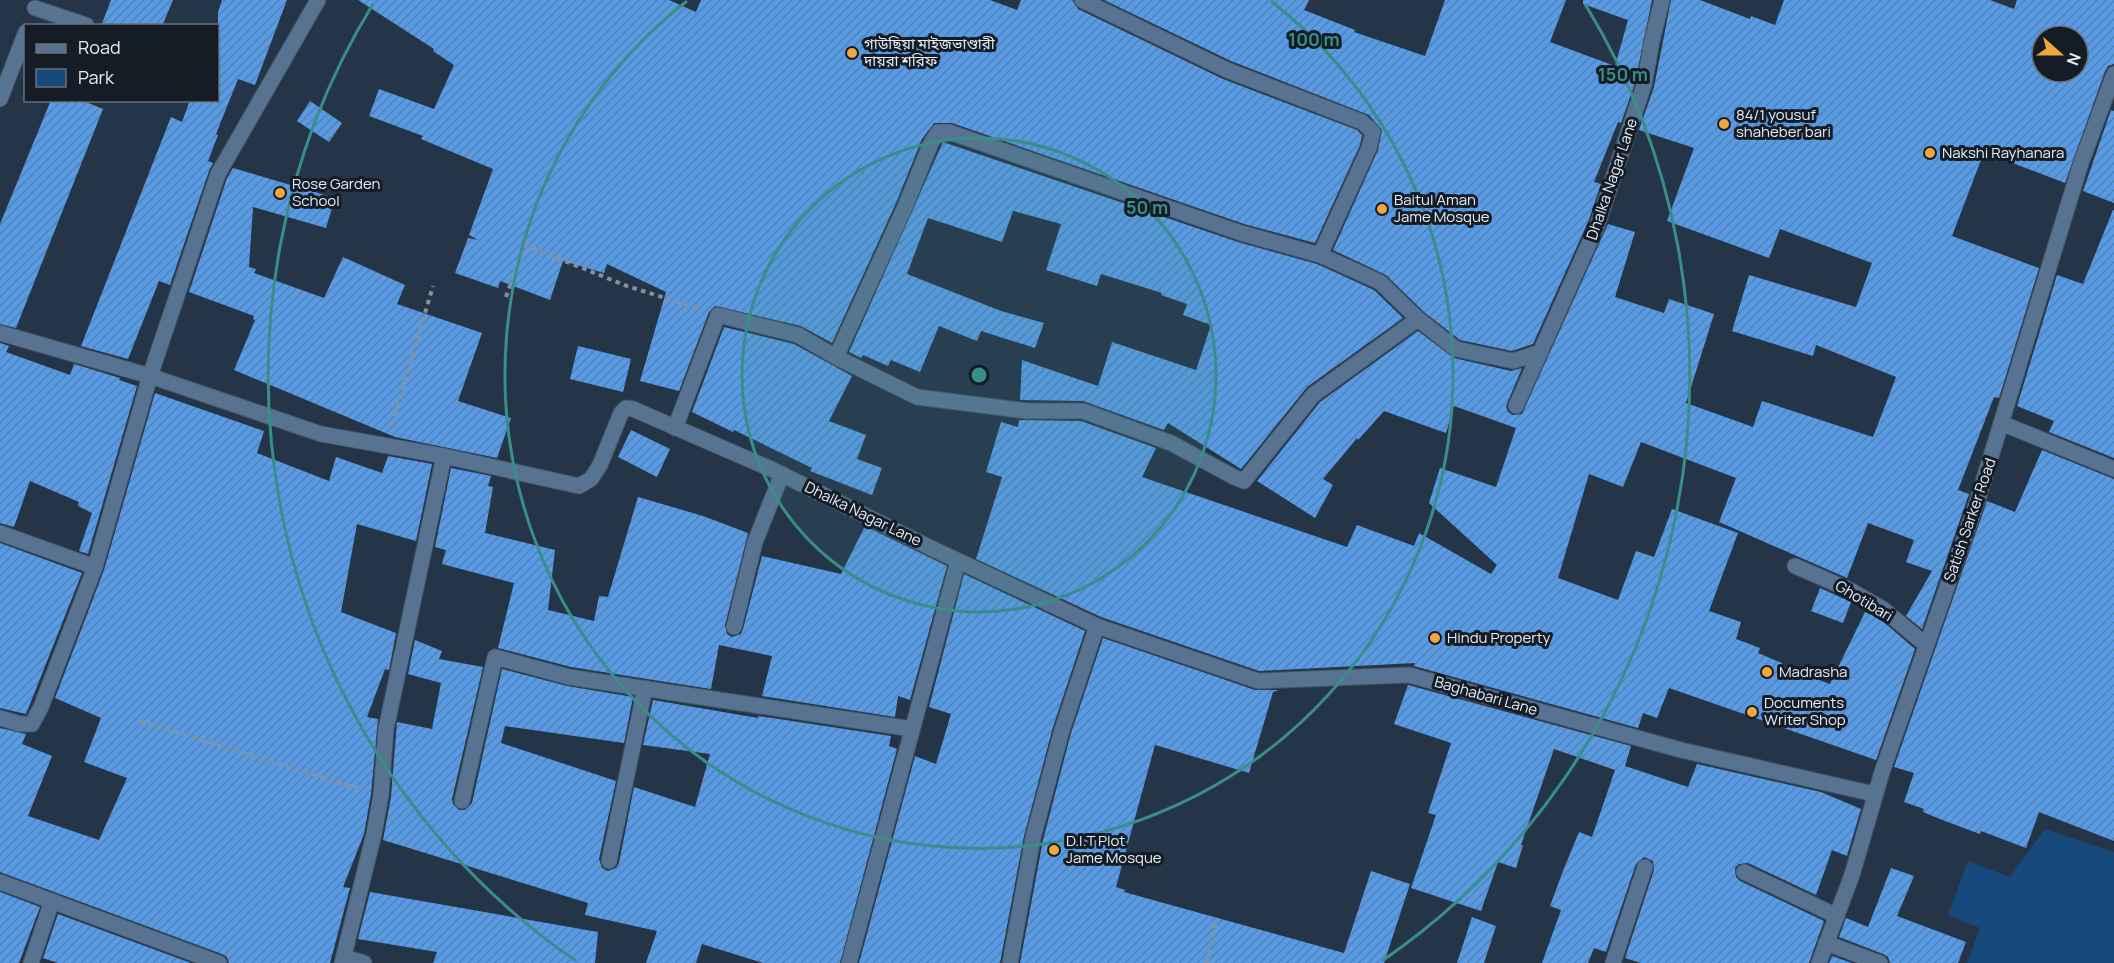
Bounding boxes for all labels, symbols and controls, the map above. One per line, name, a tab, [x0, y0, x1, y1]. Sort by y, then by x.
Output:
legend	[24, 24, 219, 102]
north arrow	[2030, 24, 2090, 84]
text: 100 m	[1288, 27, 1340, 51]
place label: গাউছিয়া মাইজভাণ্ডারী দায়রা শরিফ	[863, 33, 996, 71]
text: Road	[78, 35, 121, 59]
marker: গাউছিয়া মাইজভাণ্ডারী দায়রা শরিফ	[845, 46, 859, 60]
text: N	[2062, 50, 2086, 69]
text: 150 m	[1598, 62, 1648, 86]
text: Park	[78, 65, 115, 89]
place label: 84/1 yousuf shaheber bari	[1736, 104, 1831, 142]
street label: Dhalka Nagar Lane	[1581, 115, 1642, 243]
marker: 84/1 yousuf shaheber bari	[1717, 117, 1731, 131]
place label: Nakshi Rayhanara	[1942, 142, 2064, 163]
marker: Nakshi Rayhanara	[1923, 146, 1937, 160]
place label: Rose Garden School	[292, 173, 380, 211]
marker: Rose Garden School	[273, 186, 287, 200]
place label: Baitul Aman Jame Mosque	[1394, 189, 1490, 227]
text: 50 m	[1126, 195, 1168, 219]
marker: Baitul Aman Jame Mosque	[1375, 202, 1389, 216]
centre of rings	[969, 365, 989, 385]
street label: Satish Sarker Road	[1938, 455, 2001, 585]
street label: Dhalka Nagar Lane	[801, 476, 925, 551]
street label: Ghotibari	[1831, 575, 1897, 626]
place label: Hindu Property	[1447, 627, 1550, 648]
marker: Hindu Property	[1428, 631, 1442, 645]
place label: Madrasha	[1779, 661, 1847, 682]
marker: Madrasha	[1760, 665, 1774, 679]
street label: Baghabari Lane	[1432, 671, 1540, 720]
place label: Documents Writer Shop	[1764, 692, 1846, 730]
marker: Documents Writer Shop	[1745, 705, 1759, 719]
place label: D.I.T Plot Jame Mosque	[1066, 830, 1162, 868]
marker: D.I.T Plot Jame Mosque	[1047, 843, 1061, 857]

